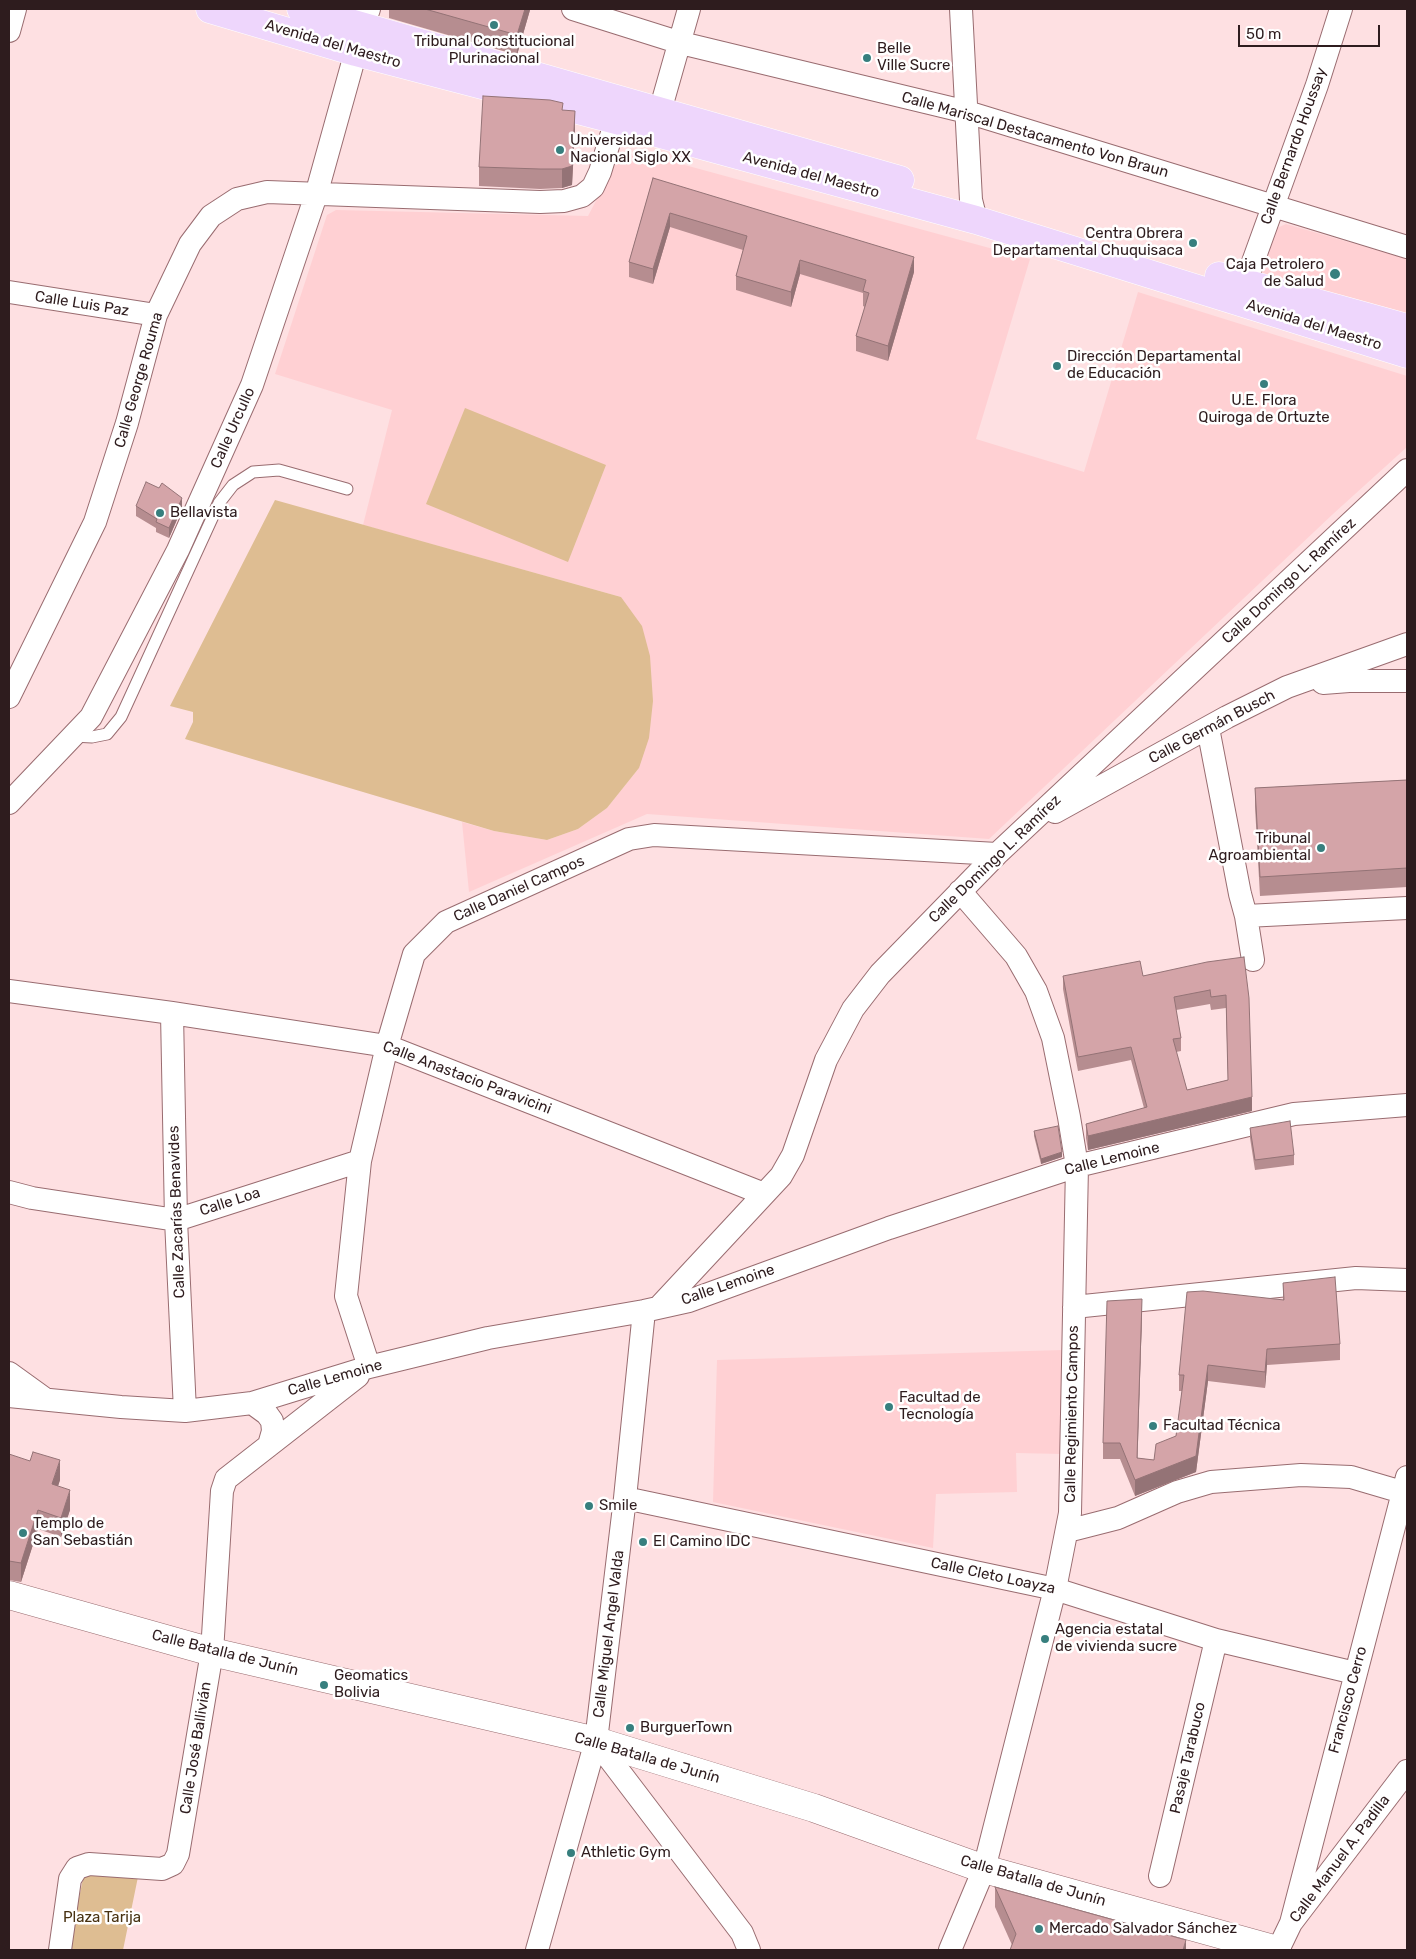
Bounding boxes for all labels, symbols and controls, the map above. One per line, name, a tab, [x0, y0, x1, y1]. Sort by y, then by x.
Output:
scale bar	[1241, 15, 1384, 47]
street label: Avenida del Maestro	[263, 16, 403, 72]
marker: Tribunal Constitucional Plurinacional	[488, 19, 500, 31]
text: 50 m	[1246, 25, 1281, 43]
place label: Tribunal Constitucional Plurinacional	[414, 33, 574, 68]
place label: Belle Ville Sucre	[877, 40, 950, 75]
marker: Belle Ville Sucre	[861, 52, 873, 64]
street label: Calle Bernardo Houssay	[1257, 65, 1331, 227]
street label: Calle Mariscal Destacamento Von Braun	[899, 88, 1171, 182]
place label: Universidad Nacional Siglo XX	[570, 132, 691, 167]
marker: Universidad Nacional Siglo XX	[554, 144, 566, 156]
street label: Avenida del Maestro	[741, 148, 881, 202]
place label: Centra Obrera Departamental Chuquisaca	[993, 225, 1183, 260]
marker: Centra Obrera Departamental Chuquisaca	[1187, 237, 1199, 249]
place label: Caja Petrolero de Salud	[1226, 256, 1324, 291]
marker: Caja Petrolero de Salud	[1328, 267, 1342, 281]
street label: Calle Luis Paz	[34, 288, 130, 320]
street label: Avenida del Maestro	[1244, 296, 1384, 354]
street label: Calle George Rouma	[111, 310, 167, 450]
place label: Dirección Departamental de Educación	[1067, 348, 1241, 383]
marker: Dirección Departamental de Educación	[1051, 360, 1063, 372]
marker: U.E. Flora Quiroga de Ortuzte	[1258, 378, 1270, 390]
street label: Calle Urcullo	[207, 385, 259, 471]
place label: U.E. Flora Quiroga de Ortuzte	[1198, 392, 1330, 427]
place label: Bellavista	[170, 504, 238, 522]
marker: Bellavista	[154, 507, 166, 519]
street label: Calle Domingo L. Ramírez	[1218, 514, 1360, 648]
street label: Calle Germán Busch	[1146, 686, 1278, 768]
street label: Calle Domingo L. Ramírez	[925, 791, 1065, 927]
place label: Tribunal Agroambiental	[1209, 830, 1311, 865]
marker: Tribunal Agroambiental	[1315, 842, 1327, 854]
street label: Calle Daniel Campos	[451, 852, 587, 926]
street label: Calle Anastacio Paravicini	[380, 1038, 554, 1118]
street label: Calle Zacarías Benavides	[165, 1125, 189, 1299]
street label: Calle Lemoine	[1063, 1138, 1161, 1180]
street label: Calle Loa	[197, 1184, 263, 1220]
street label: Calle Lemoine	[679, 1261, 777, 1309]
street label: Calle Regimiento Campos	[1061, 1325, 1083, 1503]
street label: Calle Lemoine	[286, 1356, 384, 1400]
place label: Facultad de Tecnología	[899, 1389, 981, 1424]
marker: Facultad de Tecnología	[883, 1401, 895, 1413]
place label: Facultad Técnica	[1163, 1417, 1281, 1435]
marker: Facultad Técnica	[1147, 1420, 1159, 1432]
place label: Smile	[599, 1497, 637, 1515]
marker: Smile	[583, 1500, 595, 1512]
place label: Templo de San Sebastián	[33, 1515, 133, 1550]
marker: Templo de San Sebastián	[17, 1527, 29, 1539]
place label: El Camino IDC	[653, 1533, 750, 1551]
marker: El Camino IDC	[637, 1536, 649, 1548]
street label: Calle Miguel Angel Valda	[590, 1549, 628, 1719]
street label: Calle Cleto Loayza	[929, 1554, 1057, 1598]
place label: Agencia estatal de vivienda sucre	[1055, 1621, 1177, 1656]
street label: Calle Batalla de Junín	[150, 1626, 300, 1680]
marker: Agencia estatal de vivienda sucre	[1039, 1633, 1051, 1645]
street label: Francisco Cerro	[1325, 1645, 1371, 1755]
place label: Geomatics Bolivia	[334, 1667, 408, 1702]
marker: Geomatics Bolivia	[318, 1679, 330, 1691]
street label: Calle José Ballivián	[177, 1680, 215, 1816]
street label: Pasaje Tarabuco	[1166, 1700, 1210, 1816]
place label: BurguerTown	[640, 1719, 732, 1737]
marker: BurguerTown	[624, 1722, 636, 1734]
street label: Calle Batalla de Junín	[572, 1729, 722, 1787]
street label: Calle Manuel A. Padilla	[1286, 1792, 1394, 1926]
place label: Athletic Gym	[581, 1844, 671, 1862]
marker: Athletic Gym	[565, 1847, 577, 1859]
street label: Calle Batalla de Junín	[958, 1852, 1108, 1910]
park label: Plaza Tarija	[63, 1909, 141, 1927]
place label: Mercado Salvador Sánchez	[1049, 1920, 1237, 1938]
marker: Mercado Salvador Sánchez	[1033, 1923, 1045, 1935]

